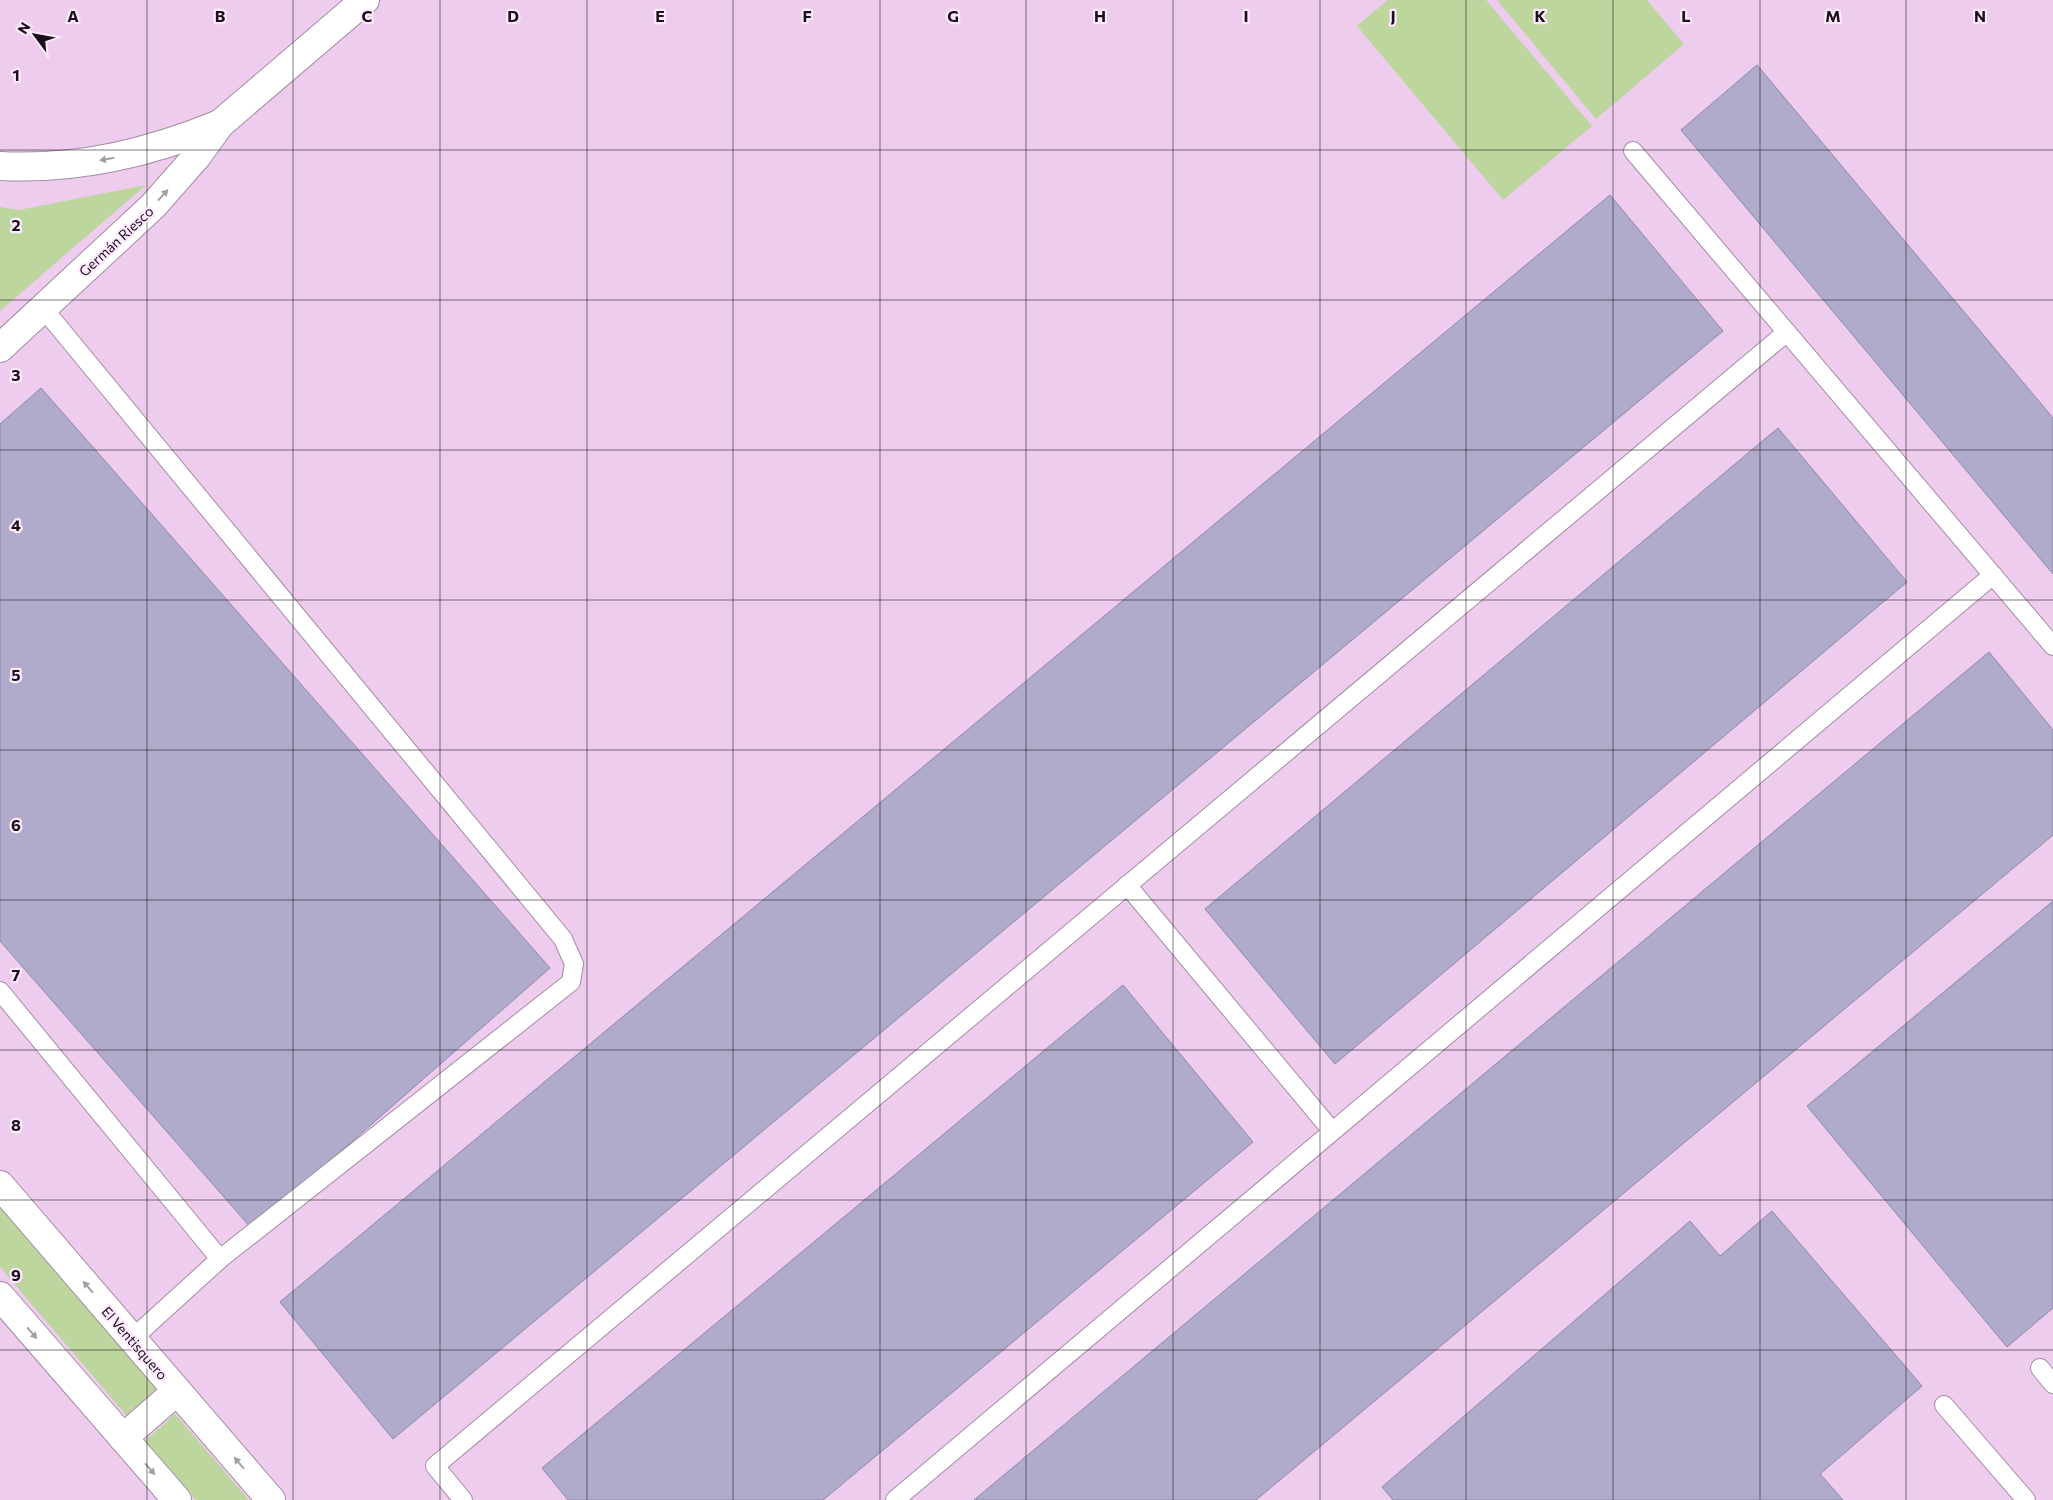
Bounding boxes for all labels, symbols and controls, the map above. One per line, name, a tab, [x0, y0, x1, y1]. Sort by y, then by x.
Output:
text: A	[67, 6, 79, 25]
text: B	[215, 6, 226, 25]
text: C	[362, 6, 373, 25]
text: D	[507, 6, 519, 25]
text: E	[655, 6, 665, 25]
text: F	[802, 6, 812, 25]
text: G	[947, 6, 959, 25]
text: H	[1094, 6, 1106, 25]
text: I	[1243, 6, 1249, 25]
text: J	[1390, 6, 1396, 25]
text: K	[1534, 6, 1546, 25]
text: L	[1681, 6, 1691, 25]
text: M	[1825, 6, 1841, 25]
text: N	[1974, 6, 1986, 25]
north arrow	[10, 10, 60, 60]
text: N	[14, 19, 34, 37]
text: 1	[12, 65, 20, 84]
one-way arrow	[99, 155, 115, 163]
one-way arrow	[157, 189, 169, 201]
street label: Germán Riesco	[75, 202, 157, 280]
text: 2	[11, 215, 21, 234]
text: 3	[11, 365, 21, 384]
text: 4	[11, 515, 21, 534]
text: 5	[11, 665, 21, 684]
text: 6	[11, 815, 21, 834]
text: 7	[12, 965, 21, 984]
text: 8	[11, 1115, 21, 1134]
text: 9	[11, 1265, 21, 1284]
one-way arrow	[82, 1280, 93, 1293]
street label: El Ventisquero	[99, 1303, 171, 1383]
one-way arrow	[26, 1327, 38, 1339]
one-way arrow	[233, 1458, 245, 1470]
one-way arrow	[144, 1463, 155, 1476]

